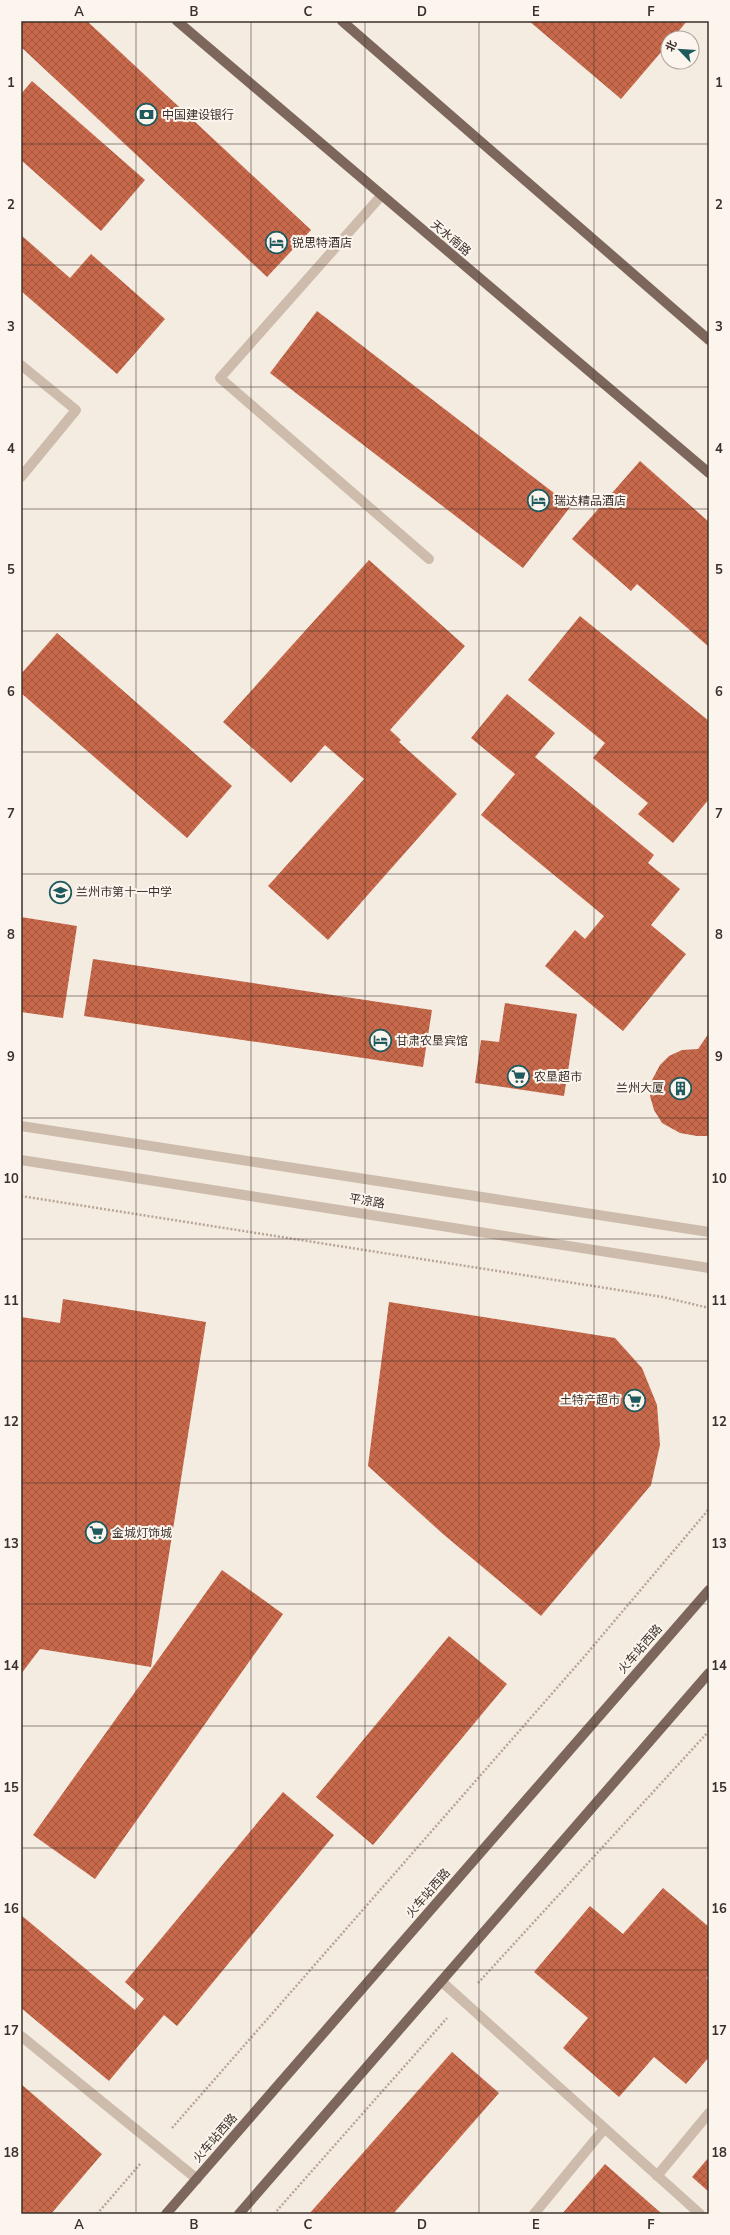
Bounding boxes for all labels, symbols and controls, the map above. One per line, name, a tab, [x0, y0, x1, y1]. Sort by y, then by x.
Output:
text: A	[74, 3, 84, 21]
text: B	[190, 3, 199, 21]
text: C	[304, 3, 313, 21]
text: D	[417, 3, 427, 21]
text: E	[532, 3, 540, 21]
text: F	[647, 3, 655, 21]
north arrow	[660, 30, 700, 70]
text: 北	[662, 38, 681, 54]
text: 1	[7, 74, 15, 92]
text: 1	[715, 74, 723, 92]
bank icon: 中国建设银行	[134, 102, 160, 128]
place label: 中国建设银行	[162, 107, 234, 123]
text: 2	[7, 196, 15, 214]
text: 2	[715, 196, 723, 214]
street label: 天水南路	[427, 216, 475, 260]
hotel icon: 锐思特酒店	[264, 230, 290, 256]
place label: 锐思特酒店	[292, 235, 352, 251]
text: 3	[7, 318, 15, 336]
text: 3	[715, 318, 723, 336]
text: 4	[7, 440, 15, 458]
text: 4	[715, 440, 723, 458]
hotel icon: 瑞达精品酒店	[525, 488, 551, 514]
place label: 瑞达精品酒店	[554, 493, 626, 509]
text: 5	[7, 561, 15, 579]
text: 5	[715, 561, 723, 579]
text: 6	[7, 683, 15, 701]
text: 6	[715, 683, 723, 701]
text: 7	[7, 805, 15, 823]
text: 7	[715, 805, 723, 823]
school or university icon: 兰州市第十一中学	[48, 879, 74, 905]
place label: 兰州市第十一中学	[76, 884, 172, 900]
text: 8	[7, 926, 15, 944]
text: 8	[715, 926, 723, 944]
hotel icon: 甘肃农垦宾馆	[368, 1028, 394, 1054]
place label: 甘肃农垦宾馆	[396, 1033, 468, 1049]
text: 9	[7, 1048, 15, 1066]
text: 9	[715, 1048, 723, 1066]
supermarket icon: 农垦超市	[506, 1064, 532, 1090]
place label: 农垦超市	[534, 1069, 582, 1085]
building icon: 兰州大厦	[667, 1075, 693, 1101]
place label: 兰州大厦	[616, 1080, 664, 1096]
text: 10	[3, 1170, 19, 1188]
text: 10	[711, 1170, 727, 1188]
street label: 平凉路	[348, 1190, 386, 1212]
text: 11	[3, 1292, 19, 1310]
text: 11	[711, 1292, 727, 1310]
supermarket icon: 土特产超市	[622, 1387, 648, 1413]
place label: 土特产超市	[560, 1392, 620, 1408]
text: 12	[3, 1413, 19, 1431]
text: 12	[711, 1413, 727, 1431]
supermarket icon: 金城灯饰城	[84, 1520, 110, 1546]
place label: 金城灯饰城	[112, 1525, 172, 1541]
text: 13	[3, 1535, 19, 1553]
text: 13	[711, 1535, 727, 1553]
street label: 火车站西路	[614, 1621, 666, 1677]
text: 14	[3, 1657, 19, 1675]
text: 14	[711, 1657, 727, 1675]
text: 15	[3, 1779, 19, 1797]
text: 15	[711, 1779, 727, 1797]
street label: 火车站西路	[402, 1865, 454, 1921]
text: 16	[3, 1900, 19, 1918]
text: 16	[711, 1900, 727, 1918]
text: 17	[3, 2022, 19, 2040]
text: 17	[711, 2022, 727, 2040]
street label: 火车站西路	[189, 2110, 241, 2166]
text: 18	[3, 2144, 19, 2162]
text: 18	[711, 2144, 727, 2162]
text: A	[74, 2216, 84, 2234]
text: B	[190, 2216, 199, 2234]
text: C	[304, 2216, 313, 2234]
text: D	[417, 2216, 427, 2234]
text: E	[532, 2216, 540, 2234]
text: F	[647, 2216, 655, 2234]

